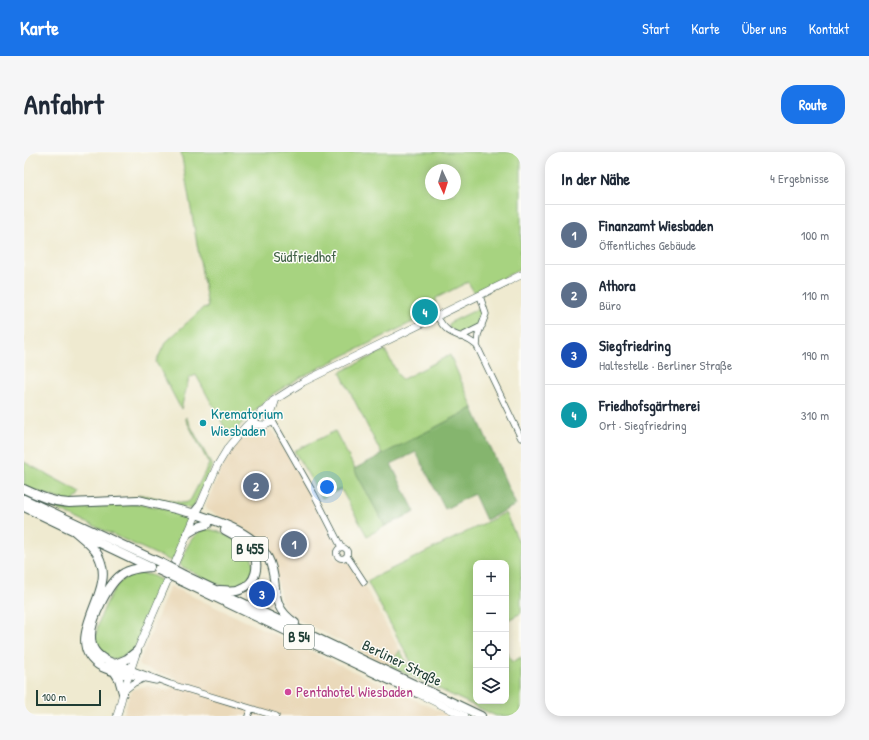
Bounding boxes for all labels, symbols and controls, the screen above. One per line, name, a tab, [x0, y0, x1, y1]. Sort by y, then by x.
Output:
text: Karte	[20, 15, 59, 41]
text: Start	[642, 19, 669, 38]
text: Karte	[691, 19, 720, 38]
text: Über uns	[742, 19, 787, 38]
text: Kontakt	[809, 19, 849, 38]
text: Anfahrt	[24, 85, 104, 123]
button: Route	[781, 85, 845, 124]
north arrow	[425, 164, 461, 200]
text: In der Nähe	[561, 167, 630, 190]
text: 4 Ergebnisse	[770, 169, 829, 187]
text: Finanzamt Wiesbaden	[599, 215, 714, 236]
text: 1	[572, 226, 576, 244]
text: 100 m	[801, 226, 829, 244]
text: Öffentliches Gebäude	[599, 236, 696, 254]
park label: Südfriedhof	[274, 246, 337, 267]
text: Athora	[599, 275, 635, 296]
text: 2	[571, 286, 577, 304]
text: 110 m	[802, 286, 829, 304]
text: Büro	[599, 296, 621, 314]
pin: 4	[412, 297, 438, 327]
text: Siegfriedring	[599, 335, 671, 356]
text: 3	[571, 346, 577, 364]
text: 190 m	[802, 346, 829, 364]
text: Haltestelle · Berliner Straße	[599, 356, 732, 374]
text: Friedhofsgärtnerei	[599, 395, 700, 416]
place label: Krematorium Wiesbaden	[211, 403, 283, 441]
text: 4	[572, 406, 576, 424]
text: 310 m	[801, 406, 829, 424]
text: Ort · Siegfriedring	[599, 416, 687, 434]
marker: Krematorium Wiesbaden	[198, 418, 208, 428]
pin: 2	[243, 471, 269, 501]
your location	[317, 477, 337, 497]
pin: 1	[281, 529, 307, 559]
road number: B 455	[232, 537, 268, 561]
map controls	[473, 560, 509, 704]
button: +	[473, 560, 509, 596]
pin: 3	[249, 579, 275, 609]
button: −	[473, 596, 509, 632]
road number: B 54	[284, 625, 314, 649]
button: locate	[473, 632, 509, 668]
street label: Berliner Straße	[359, 634, 446, 691]
button: layers	[473, 668, 509, 704]
place label: Pentahotel Wiesbaden	[296, 681, 413, 702]
marker: Pentahotel Wiesbaden	[283, 687, 293, 697]
scale bar	[36, 688, 101, 707]
text: 100 m	[42, 690, 66, 704]

